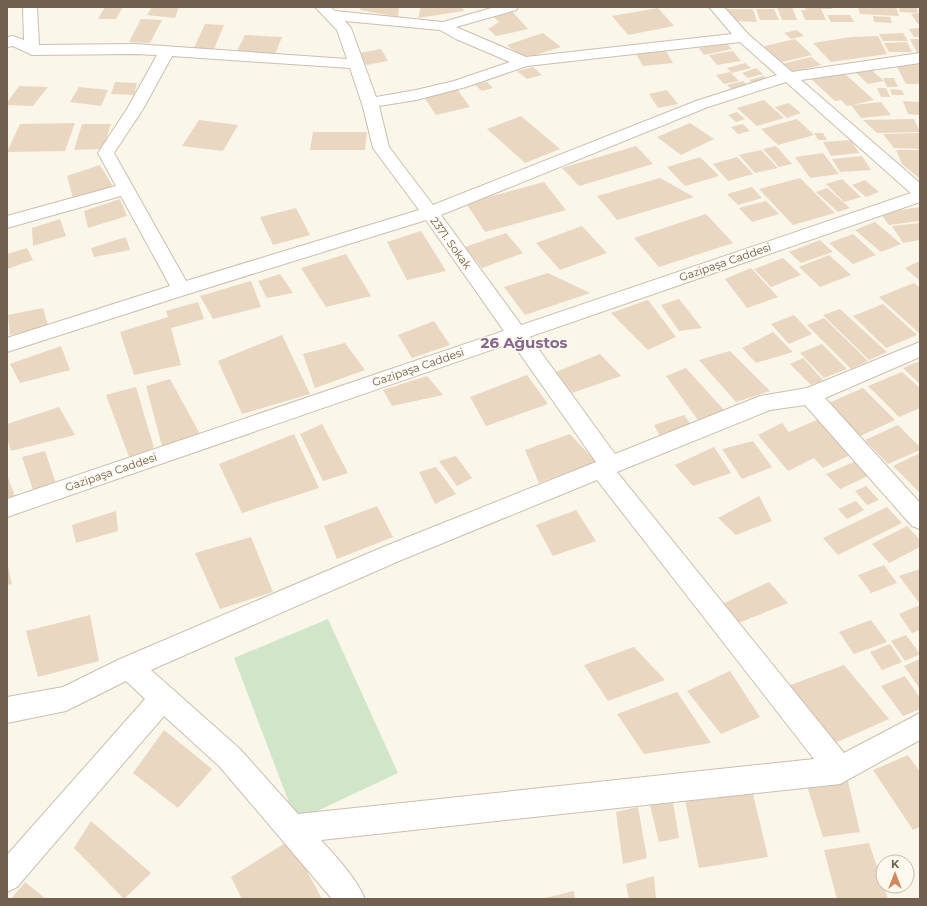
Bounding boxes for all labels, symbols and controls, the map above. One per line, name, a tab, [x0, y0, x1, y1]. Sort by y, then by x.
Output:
street label: 2371. Sokak	[427, 214, 475, 272]
street label: Gazipaşa Caddesi	[677, 240, 773, 284]
district label: 26 Ağustos	[481, 333, 567, 352]
street label: Gazipaşa Caddesi	[370, 345, 466, 389]
street label: Gazipaşa Caddesi	[63, 450, 159, 494]
north arrow	[875, 854, 915, 894]
text: K	[891, 857, 900, 871]

